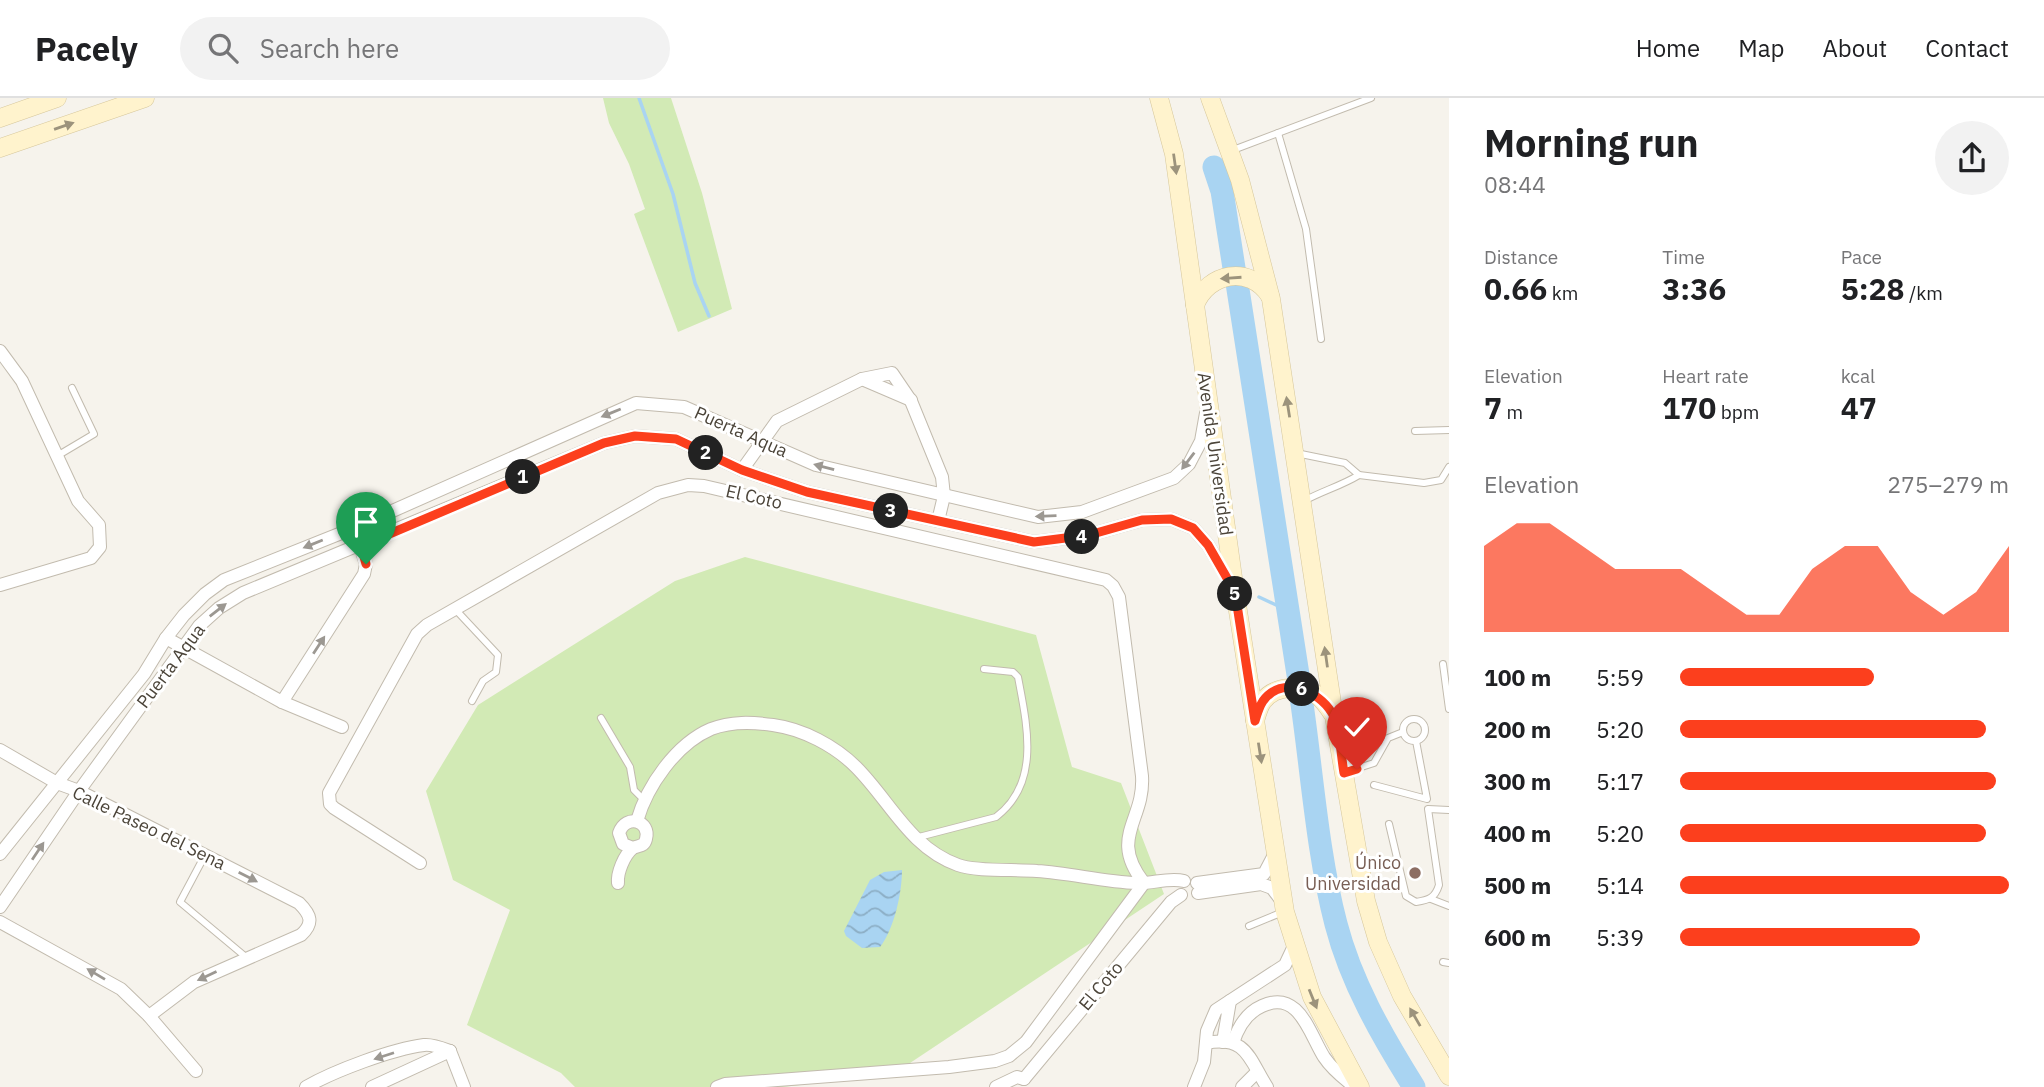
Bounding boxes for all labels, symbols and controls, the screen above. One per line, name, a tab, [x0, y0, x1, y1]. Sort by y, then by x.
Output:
search box	[180, 17, 670, 80]
text: Pacely	[35, 27, 138, 70]
icon: search	[204, 29, 242, 67]
text: Search here	[260, 31, 399, 65]
text: Home	[1636, 32, 1700, 64]
text: Map	[1738, 32, 1784, 64]
text: About	[1822, 32, 1887, 64]
text: Contact	[1925, 32, 2009, 64]
text: Morning run	[1484, 118, 1699, 167]
one-way arrow	[54, 120, 75, 131]
button: share	[1935, 121, 2009, 195]
one-way arrow	[1170, 153, 1181, 175]
text: 08:44	[1484, 169, 1546, 199]
text: Distance	[1484, 245, 1558, 269]
text: Time	[1662, 245, 1705, 269]
text: Pace	[1841, 245, 1882, 269]
text: 0.66	[1484, 269, 1547, 308]
text: 3:36	[1662, 269, 1726, 308]
text: 5:28	[1841, 269, 1905, 308]
one-way arrow	[1220, 272, 1242, 283]
text: km	[1547, 281, 1578, 305]
text: /km	[1905, 281, 1943, 305]
text: Elevation	[1484, 364, 1563, 388]
text: Heart rate	[1662, 364, 1749, 388]
text: kcal	[1841, 364, 1875, 388]
street label: Avenida Universidad	[1193, 371, 1238, 537]
text: 7	[1484, 388, 1502, 427]
text: 170	[1662, 388, 1716, 427]
text: 47	[1841, 388, 1877, 427]
one-way arrow	[1282, 396, 1293, 418]
text: m	[1502, 400, 1523, 424]
text: bpm	[1716, 400, 1759, 424]
street label: Puerta Aqua	[691, 401, 792, 462]
one-way arrow	[601, 408, 622, 419]
pin: 2	[688, 436, 724, 470]
text: 2	[700, 440, 711, 464]
one-way arrow	[1181, 452, 1195, 471]
pin: 1	[505, 460, 540, 494]
one-way arrow	[813, 461, 835, 472]
text: 1	[517, 464, 528, 488]
text: Elevation	[1484, 469, 1579, 499]
text: 275–279 m	[1887, 469, 2009, 499]
street label: El Coto	[724, 479, 785, 514]
pin	[336, 492, 396, 564]
pin: 3	[874, 494, 908, 528]
text: 3	[885, 498, 896, 522]
icon: arrive	[347, 503, 385, 541]
one-way arrow	[1035, 510, 1057, 522]
pin: 4	[1064, 520, 1100, 555]
text: 4	[1076, 524, 1087, 548]
one-way arrow	[303, 539, 324, 550]
pin: 5	[1218, 576, 1252, 612]
text: 5	[1229, 581, 1240, 605]
one-way arrow	[209, 604, 227, 618]
street label: Puerta Aqua	[131, 619, 210, 712]
one-way arrow	[313, 635, 326, 654]
one-way arrow	[1320, 646, 1331, 668]
text: 100 m	[1484, 662, 1551, 692]
text: 5:59	[1596, 662, 1644, 692]
pin: 6	[1284, 672, 1320, 706]
text: 6	[1296, 676, 1307, 700]
pin	[1327, 697, 1387, 769]
icon: check	[1338, 708, 1376, 746]
text: 200 m	[1484, 714, 1551, 744]
text: 5:20	[1596, 714, 1644, 744]
one-way arrow	[1255, 742, 1266, 764]
text: 300 m	[1484, 766, 1551, 796]
text: 5:17	[1596, 766, 1644, 796]
street label: Calle Paseo del Sena	[69, 780, 230, 875]
text: 400 m	[1484, 818, 1551, 848]
text: 5:20	[1596, 818, 1644, 848]
one-way arrow	[31, 842, 45, 860]
place label: Único Universidad	[1305, 851, 1401, 895]
marker: Único Universidad	[1407, 865, 1423, 881]
text: 500 m	[1484, 870, 1551, 900]
text: 5:14	[1596, 870, 1644, 900]
one-way arrow	[239, 871, 259, 883]
text: 600 m	[1484, 922, 1551, 952]
text: 5:39	[1596, 922, 1644, 952]
street label: El Coto	[1073, 956, 1128, 1015]
one-way arrow	[87, 968, 106, 980]
one-way arrow	[197, 970, 217, 982]
one-way arrow	[1308, 988, 1319, 1009]
one-way arrow	[1408, 1008, 1421, 1027]
one-way arrow	[373, 1051, 394, 1062]

